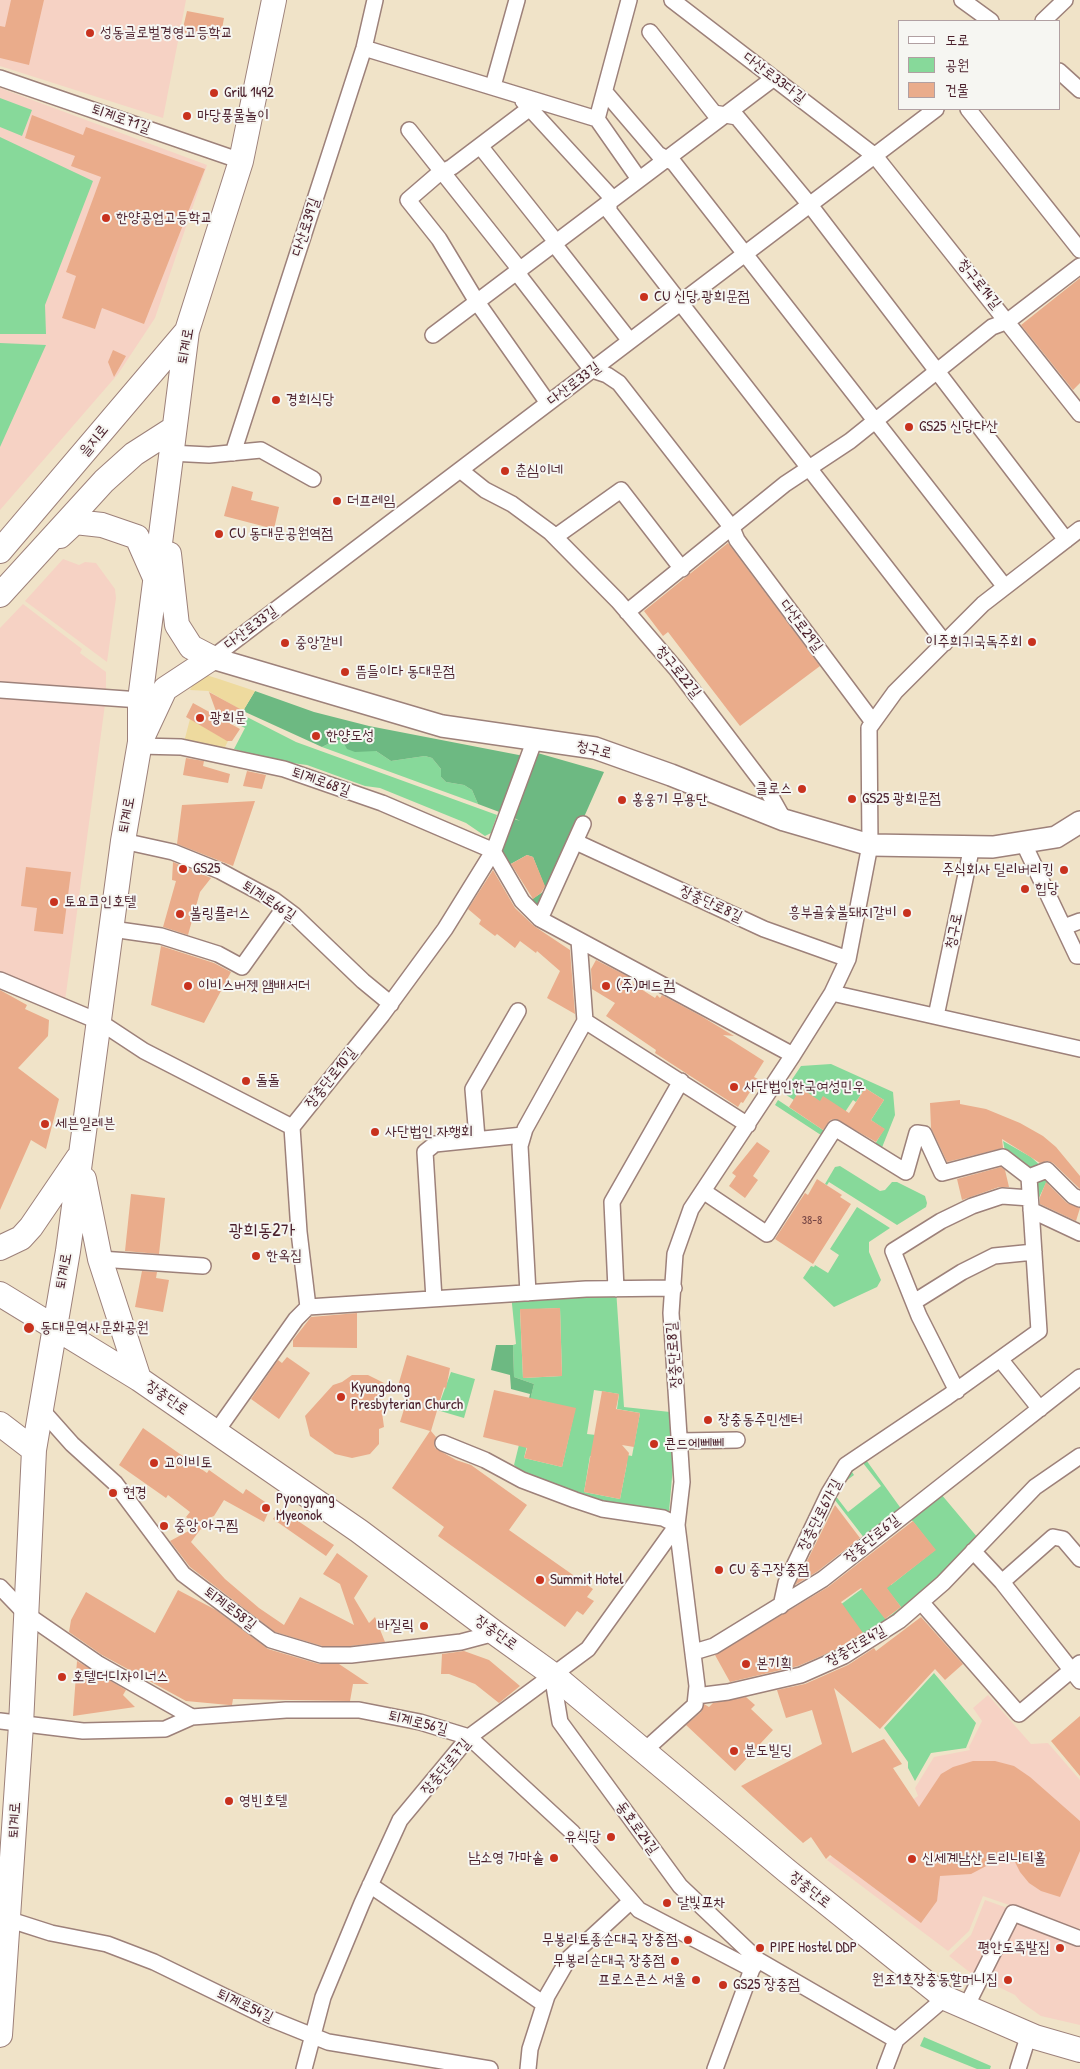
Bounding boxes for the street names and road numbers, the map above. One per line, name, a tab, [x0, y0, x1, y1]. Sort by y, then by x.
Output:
street label: 다산로33다길	[739, 49, 809, 107]
street label: 퇴계로71길	[89, 101, 153, 137]
street label: 다산로39길	[288, 195, 324, 259]
street label: 청구로14길	[953, 255, 1005, 313]
street label: 퇴계로	[174, 327, 198, 365]
street label: 다산로33길	[544, 358, 604, 410]
street label: 을지로	[76, 421, 112, 461]
street label: 다산로29길	[776, 596, 826, 656]
street label: 다산로33길	[221, 602, 281, 654]
street label: 청구로22길	[651, 642, 705, 702]
street label: 청구로	[574, 737, 614, 763]
street label: 퇴계로68길	[289, 764, 353, 800]
street label: 퇴계로	[115, 796, 139, 834]
street label: 퇴계로66길	[239, 877, 299, 925]
street label: 장충단로8길	[677, 882, 745, 926]
street label: 청구로	[941, 911, 967, 951]
street label: 장충단로10길	[301, 1044, 361, 1112]
street label: 퇴계로	[52, 1252, 76, 1290]
street label: 장충단로8길	[663, 1321, 685, 1389]
street label: 장충단로	[142, 1377, 192, 1419]
street label: 장충단로6가길	[794, 1476, 846, 1554]
street label: 장충단로6길	[841, 1511, 903, 1567]
street label: 퇴계로58길	[200, 1583, 260, 1635]
street label: 장충단로	[471, 1612, 521, 1654]
street label: 장충단로4길	[823, 1622, 889, 1670]
street label: 퇴계로56길	[386, 1707, 450, 1739]
street label: 장충단로7길	[417, 1735, 475, 1799]
street label: 동호로24길	[612, 1798, 662, 1858]
street label: 퇴계로	[5, 1801, 25, 1839]
street label: 장충단로	[786, 1868, 834, 1912]
street label: 퇴계로54길	[214, 1985, 276, 2027]

